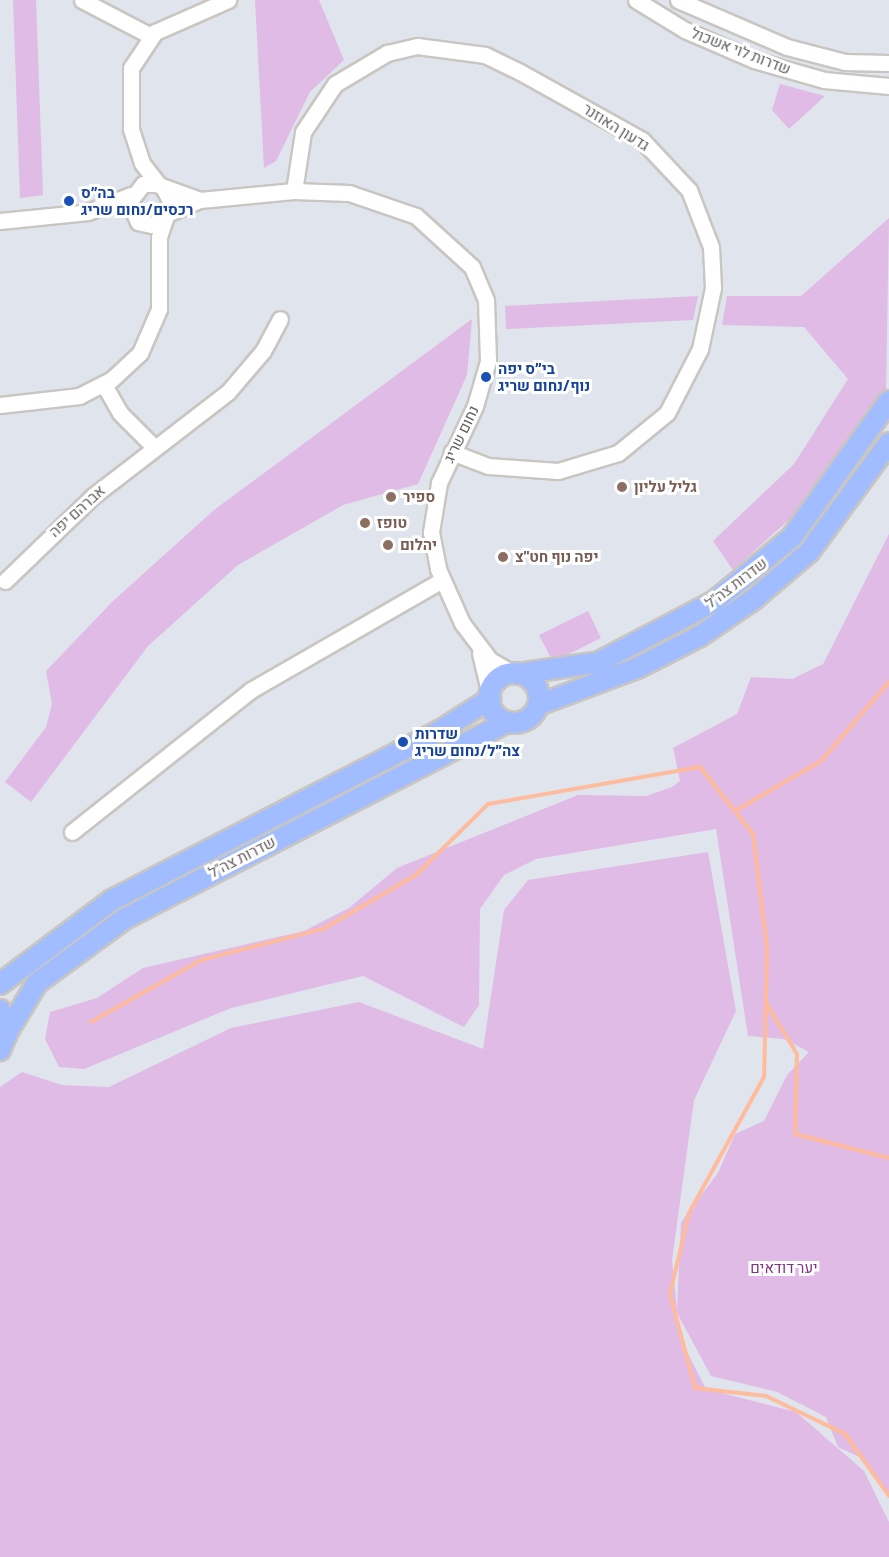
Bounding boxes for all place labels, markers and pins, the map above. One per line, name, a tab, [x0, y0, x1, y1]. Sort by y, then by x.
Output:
place label: בה״ס רכסים/נחום שריג	[81, 183, 193, 218]
marker: בה״ס רכסים/נחום שריג	[62, 194, 76, 208]
place label: בי״ס יפה נוף/נחום שריג	[498, 359, 590, 394]
marker: בי״ס יפה נוף/נחום שריג	[479, 370, 493, 384]
place label: גליל עליון	[634, 478, 697, 496]
marker: גליל עליון	[615, 480, 629, 494]
place label: ספיר	[403, 488, 435, 506]
marker: ספיר	[384, 490, 398, 504]
place label: טופז	[377, 514, 407, 532]
marker: טופז	[358, 516, 372, 530]
place label: יהלום	[400, 536, 437, 554]
marker: יהלום	[381, 538, 395, 552]
place label: יפה נוף חט"צ	[515, 548, 599, 566]
marker: יפה נוף חט"צ	[496, 550, 510, 564]
place label: שדרות צה״ל/נחום שריג	[415, 724, 520, 759]
marker: שדרות צה״ל/נחום שריג	[396, 735, 410, 749]

